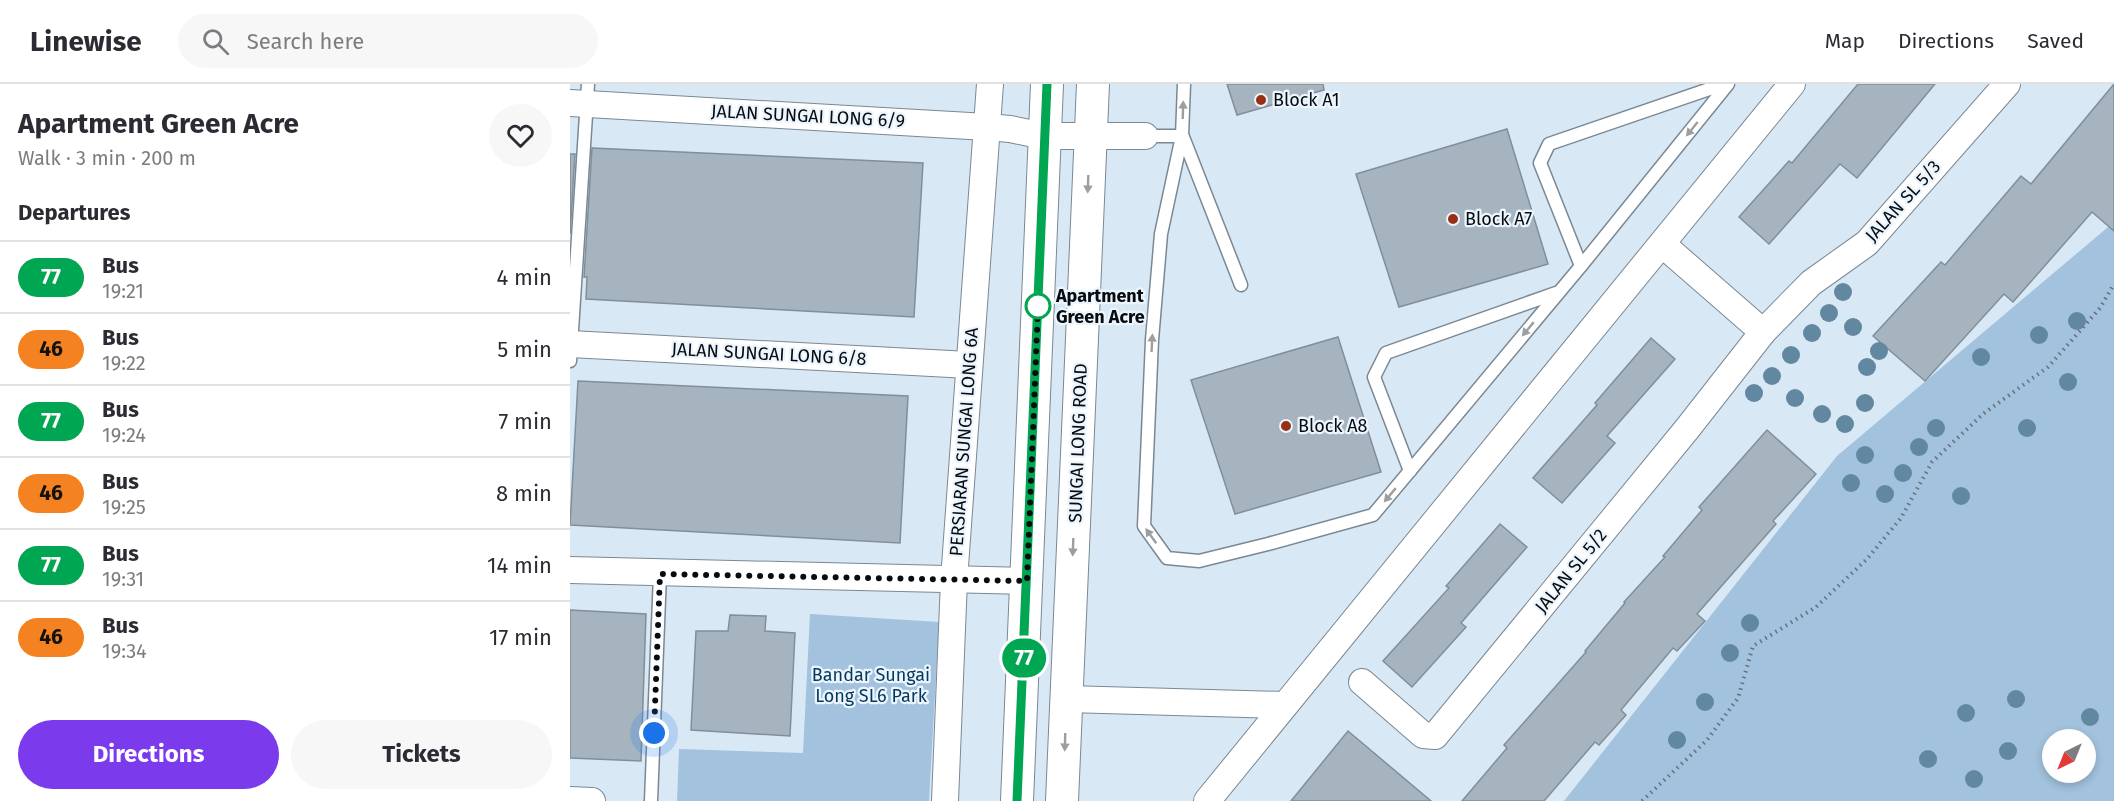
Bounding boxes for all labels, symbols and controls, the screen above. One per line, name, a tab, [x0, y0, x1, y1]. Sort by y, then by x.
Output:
search box	[178, 14, 598, 68]
text: Linewise	[30, 25, 142, 58]
icon: search	[199, 25, 232, 58]
text: Search here	[247, 28, 364, 55]
text: Map	[1825, 28, 1865, 54]
text: Directions	[1898, 28, 1994, 54]
text: Saved	[2027, 28, 2084, 54]
place label: Block A1	[1273, 89, 1339, 111]
marker: Block A1	[1254, 93, 1268, 107]
street label: JALAN SUNGAI LONG 6/9	[710, 100, 906, 132]
one-way arrow	[1178, 100, 1188, 119]
button: heart	[489, 104, 552, 167]
text: Apartment Green Acre	[18, 107, 299, 140]
one-way arrow	[1686, 122, 1698, 137]
text: Walk · 3 min · 200 m	[18, 146, 196, 170]
street label: JALAN SL 5/3	[1861, 156, 1945, 246]
one-way arrow	[1084, 175, 1093, 194]
text: Departures	[18, 199, 130, 226]
place label: Block A7	[1465, 208, 1532, 230]
marker: Block A7	[1446, 212, 1460, 226]
text: Bus	[102, 252, 139, 279]
text: 77	[41, 264, 61, 290]
text: 4 min	[497, 264, 552, 291]
text: 19:21	[102, 279, 144, 303]
place label: Apartment Green Acre	[1055, 285, 1145, 328]
marker: Apartment Green Acre	[1025, 293, 1051, 319]
one-way arrow	[1521, 321, 1534, 337]
text: Bus	[102, 324, 139, 351]
street label: PERSIARAN SUNGAI LONG 6A	[945, 326, 983, 557]
one-way arrow	[1147, 334, 1157, 353]
text: 46	[39, 336, 63, 362]
text: 5 min	[497, 336, 552, 363]
street label: JALAN SUNGAI LONG 6/8	[671, 338, 867, 370]
text: 19:22	[102, 351, 146, 375]
street label: SUNGAI LONG ROAD	[1064, 363, 1092, 523]
text: Bus	[102, 396, 139, 423]
text: 77	[41, 408, 61, 434]
text: 7 min	[498, 408, 552, 435]
place label: Block A8	[1298, 415, 1368, 437]
marker: Block A8	[1279, 419, 1293, 433]
text: 19:24	[102, 423, 146, 447]
text: Bus	[102, 468, 139, 495]
text: 46	[39, 480, 63, 506]
text: 8 min	[496, 480, 552, 507]
one-way arrow	[1383, 487, 1396, 503]
text: 19:25	[102, 495, 146, 519]
street label: JALAN SL 5/2	[1530, 524, 1612, 618]
one-way arrow	[1145, 528, 1157, 544]
one-way arrow	[1069, 538, 1078, 557]
text: Bus	[102, 540, 139, 567]
text: 77	[41, 552, 61, 578]
text: 14 min	[487, 552, 552, 579]
text: 19:31	[102, 567, 144, 591]
text: Bus	[102, 612, 139, 639]
text: 46	[39, 624, 63, 650]
text: 17 min	[489, 624, 552, 651]
line badge: 77	[997, 638, 1051, 678]
text: 19:34	[102, 639, 147, 663]
text: 77	[1014, 645, 1034, 671]
park label: Bandar Sungai Long SL6 Park	[812, 664, 930, 707]
your location	[639, 718, 669, 748]
button: Directions	[18, 720, 279, 789]
button: Tickets	[291, 720, 552, 789]
north arrow	[2042, 729, 2096, 783]
map controls	[2042, 729, 2096, 783]
one-way arrow	[1060, 732, 1070, 751]

